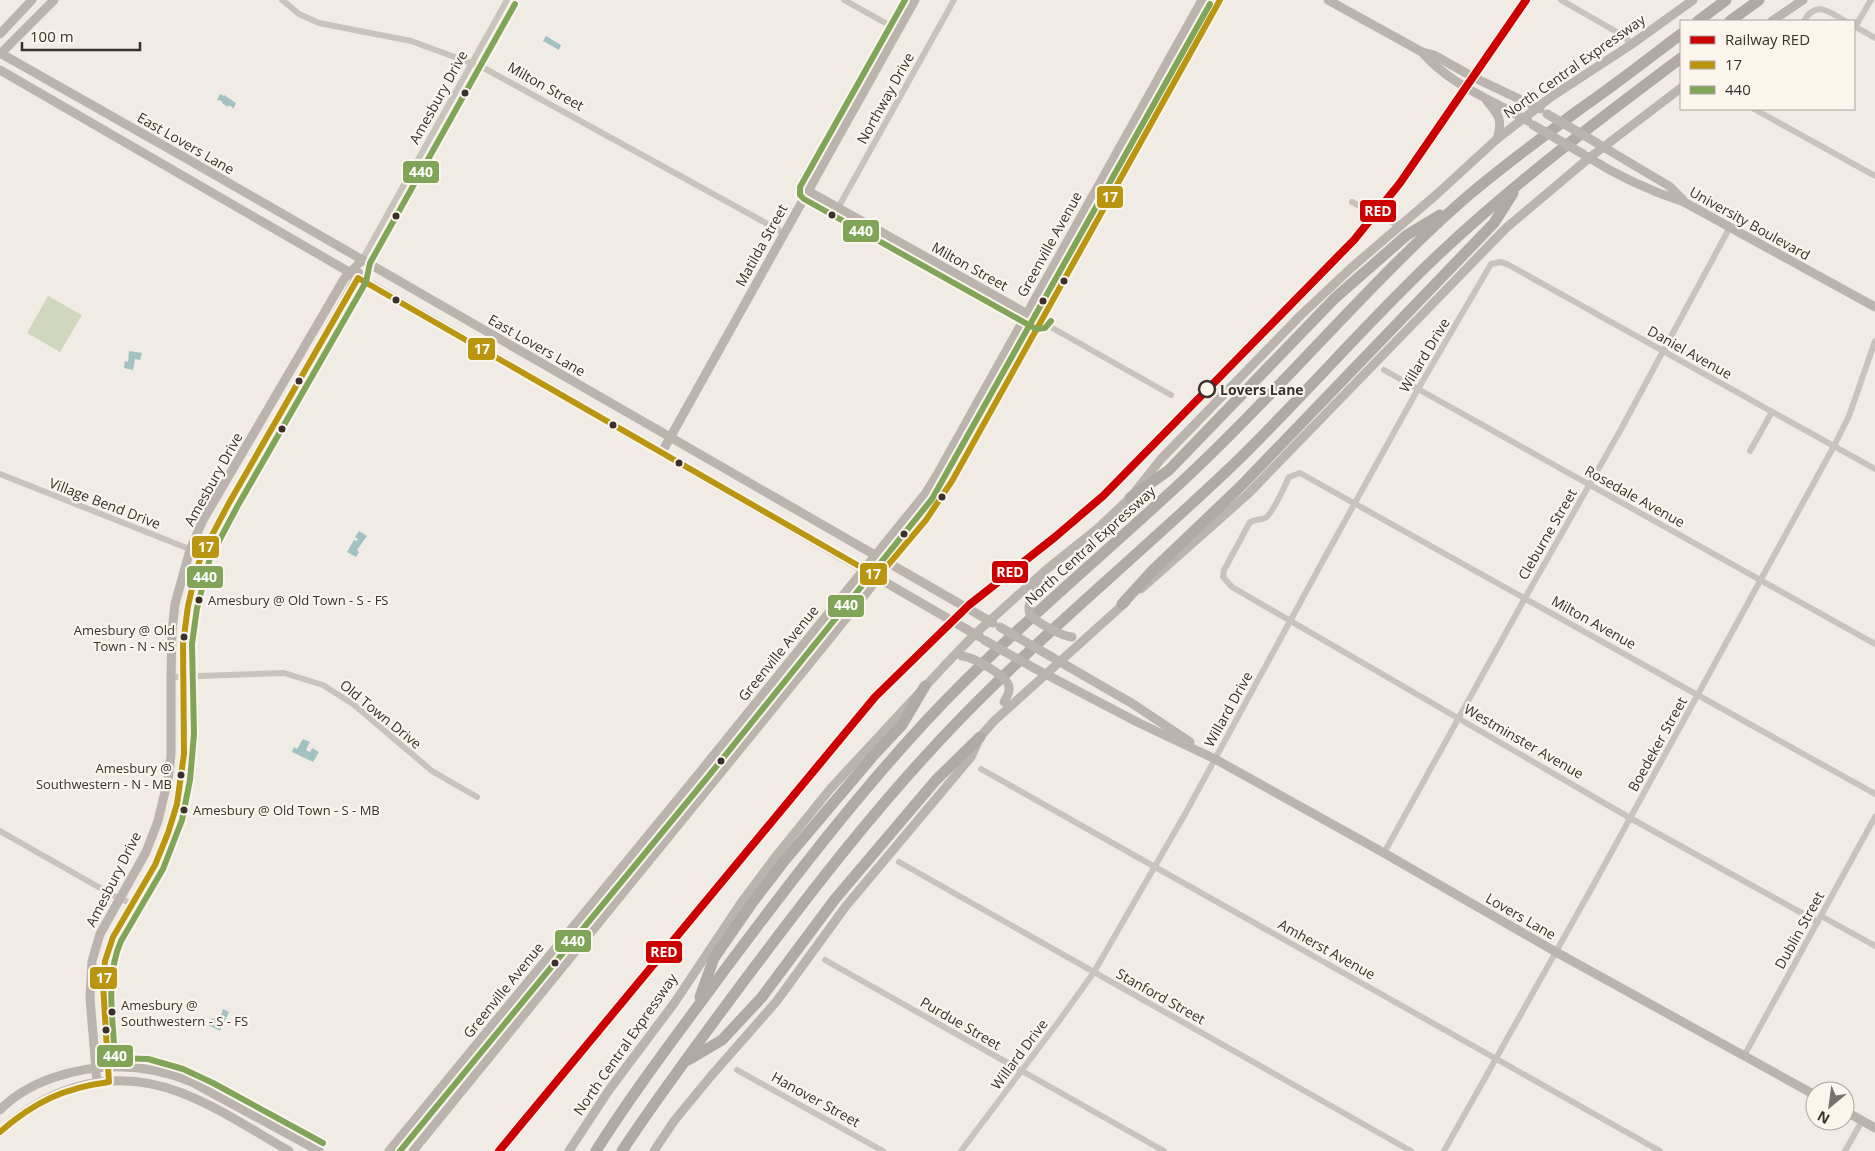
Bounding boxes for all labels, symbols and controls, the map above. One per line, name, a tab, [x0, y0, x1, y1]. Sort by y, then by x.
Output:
street label: North Central Expressway	[1499, 9, 1649, 122]
scale bar	[22, 20, 140, 52]
legend	[1680, 20, 1855, 110]
text: 100 m	[30, 26, 74, 46]
text: Railway RED	[1725, 29, 1810, 49]
street label: Amesbury Drive	[404, 47, 472, 147]
street label: Northway Drive	[852, 49, 918, 147]
text: 17	[1725, 54, 1742, 74]
street label: Milton Street	[504, 57, 588, 115]
text: 440	[1725, 79, 1751, 99]
unlabelled marker	[460, 88, 470, 98]
street label: East Lovers Lane	[134, 108, 238, 179]
line badge: 440	[402, 160, 440, 184]
text: 440	[409, 162, 433, 181]
street label: University Boulevard	[1686, 182, 1814, 264]
line badge: 17	[1096, 185, 1124, 209]
text: 17	[1102, 187, 1118, 206]
street label: Greenville Avenue	[1012, 188, 1086, 300]
line badge: RED	[1359, 199, 1397, 223]
street label: Matilda Street	[731, 200, 791, 290]
text: RED	[1364, 201, 1392, 220]
unlabelled marker	[827, 210, 837, 220]
unlabelled marker	[391, 211, 401, 221]
line badge: 440	[842, 219, 880, 243]
text: 440	[849, 221, 873, 240]
street label: Milton Street	[928, 237, 1012, 295]
unlabelled marker	[1059, 276, 1069, 286]
unlabelled marker	[391, 295, 401, 305]
unlabelled marker	[1038, 296, 1048, 306]
street label: East Lovers Lane	[485, 310, 589, 381]
street label: Willard Drive	[1394, 314, 1454, 396]
street label: Daniel Avenue	[1644, 321, 1736, 383]
line badge: 17	[467, 337, 496, 361]
text: 17	[474, 339, 490, 358]
unlabelled marker	[294, 376, 304, 386]
marker: Lovers Lane	[1198, 380, 1216, 398]
place label: Lovers Lane	[1220, 380, 1304, 399]
unlabelled marker	[608, 420, 618, 430]
unlabelled marker	[277, 424, 287, 434]
street label: Amesbury Drive	[179, 429, 247, 529]
unlabelled marker	[674, 458, 684, 468]
street label: Rosedale Avenue	[1582, 461, 1689, 531]
street label: Village Bend Drive	[47, 473, 164, 533]
street label: North Central Expressway	[1021, 481, 1160, 609]
street label: Cleburne Street	[1513, 485, 1581, 583]
unlabelled marker	[937, 492, 947, 502]
unlabelled marker	[899, 529, 909, 539]
line badge: 17	[191, 535, 220, 559]
text: 17	[198, 537, 214, 556]
line badge: RED	[991, 560, 1029, 584]
line badge: 17	[859, 562, 888, 586]
text: RED	[996, 562, 1024, 581]
text: 17	[865, 564, 881, 583]
line badge: 440	[186, 565, 224, 589]
text: 440	[193, 567, 217, 586]
place label: Amesbury @ Old Town - S - FS	[208, 591, 389, 609]
street label: Milton Avenue	[1548, 591, 1640, 653]
line badge: 440	[827, 594, 865, 618]
marker: Amesbury @ Old Town - S - FS	[194, 595, 204, 605]
text: 440	[834, 595, 858, 614]
street label: Greenville Avenue	[733, 601, 823, 705]
place label: Amesbury @ Old Town - N - NS	[74, 621, 175, 655]
marker: Amesbury @ Old Town - N - NS	[179, 632, 189, 642]
street label: Willard Drive	[1199, 668, 1257, 750]
street label: Old Town Drive	[336, 675, 426, 753]
street label: Boedeker Street	[1623, 693, 1691, 795]
street label: Westminster Avenue	[1461, 699, 1587, 783]
unlabelled marker	[716, 756, 726, 766]
place label: Amesbury @ Southwestern - N - MB	[36, 759, 172, 793]
marker: Amesbury @ Southwestern - N - MB	[176, 770, 186, 780]
place label: Amesbury @ Old Town - S - MB	[193, 801, 380, 819]
marker: Amesbury @ Old Town - S - MB	[179, 805, 189, 815]
street label: Amesbury Drive	[81, 828, 145, 930]
street label: Lovers Lane	[1482, 888, 1560, 944]
street label: Dublin Street	[1770, 888, 1828, 972]
street label: Amherst Avenue	[1275, 915, 1379, 984]
line badge: 440	[554, 929, 592, 953]
text: 440	[561, 931, 585, 950]
street label: Greenville Avenue	[458, 938, 548, 1042]
line badge: RED	[645, 940, 683, 964]
text: RED	[650, 942, 678, 961]
unlabelled marker	[550, 958, 560, 968]
street label: Stanford Street	[1113, 964, 1209, 1028]
line badge: 17	[89, 966, 118, 990]
text: 17	[96, 968, 112, 987]
street label: North Central Expressway	[569, 969, 682, 1119]
street label: Purdue Street	[917, 992, 1005, 1054]
place label: Amesbury @ Southwestern - S - FS	[121, 996, 248, 1030]
marker: Amesbury @ Southwestern - S - FS	[107, 1007, 117, 1017]
street label: Willard Drive	[986, 1015, 1052, 1093]
unlabelled marker	[101, 1025, 111, 1035]
line badge: 440	[96, 1044, 134, 1068]
text: 440	[103, 1046, 127, 1065]
street label: Hanover Street	[768, 1067, 864, 1131]
north arrow	[1805, 1081, 1855, 1131]
text: N	[1814, 1107, 1833, 1129]

